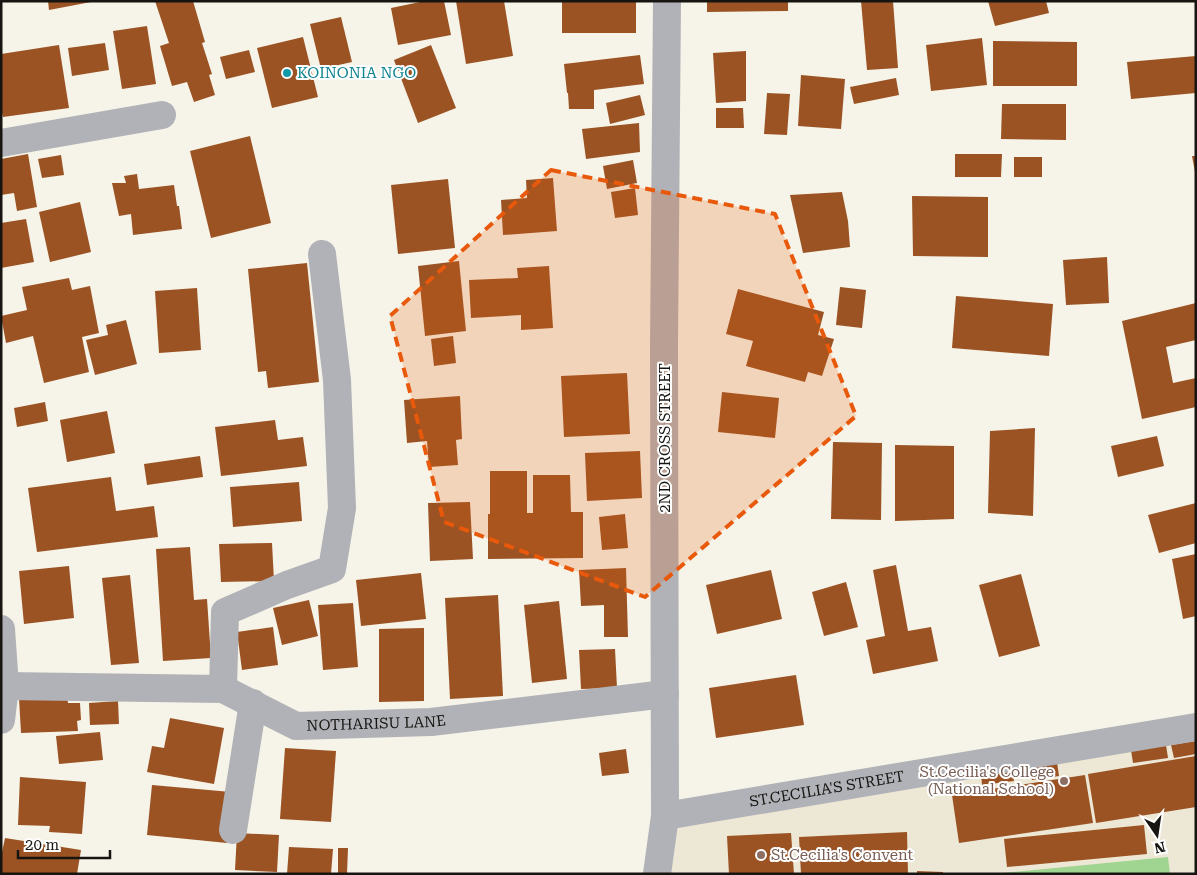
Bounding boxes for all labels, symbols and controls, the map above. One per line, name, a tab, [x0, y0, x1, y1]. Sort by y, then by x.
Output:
place label: KOINONIA NGO	[297, 64, 416, 82]
marker: KOINONIA NGO	[281, 67, 293, 79]
street label: 2ND CROSS STREET	[656, 363, 674, 513]
street label: NOTHARISU LANE	[306, 711, 447, 735]
place label: St.Cecilia's College (National School)	[919, 763, 1054, 798]
street label: ST.CECILIA'S STREET	[748, 767, 906, 811]
marker: St.Cecilia's College (National School)	[1058, 775, 1070, 787]
north arrow	[1132, 810, 1182, 860]
scale bar	[18, 828, 110, 860]
text: 20 m	[25, 836, 60, 854]
text: N	[1153, 839, 1167, 857]
place label: St.Cecilia's Convent	[771, 846, 914, 864]
marker: St.Cecilia's Convent	[755, 849, 767, 861]

